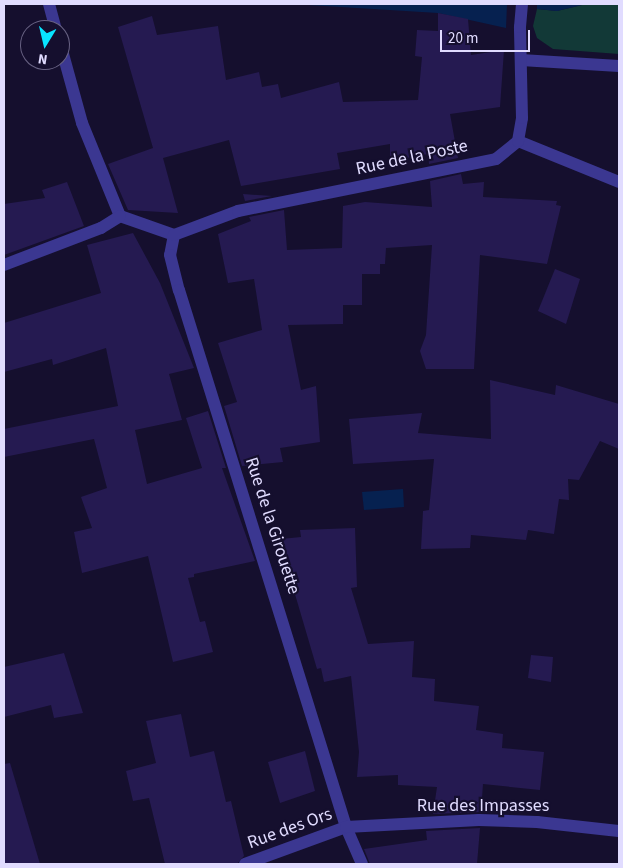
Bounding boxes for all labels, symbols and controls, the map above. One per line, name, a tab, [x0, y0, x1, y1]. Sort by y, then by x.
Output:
north arrow	[20, 20, 70, 70]
scale bar	[443, 20, 533, 52]
text: 20 m	[448, 28, 478, 49]
text: N	[37, 48, 49, 69]
street label: Rue de la Poste	[354, 136, 470, 180]
street label: Rue de la Girouette	[240, 455, 304, 597]
street label: Rue des Impasses	[417, 795, 549, 817]
street label: Rue des Ors	[245, 804, 335, 854]

